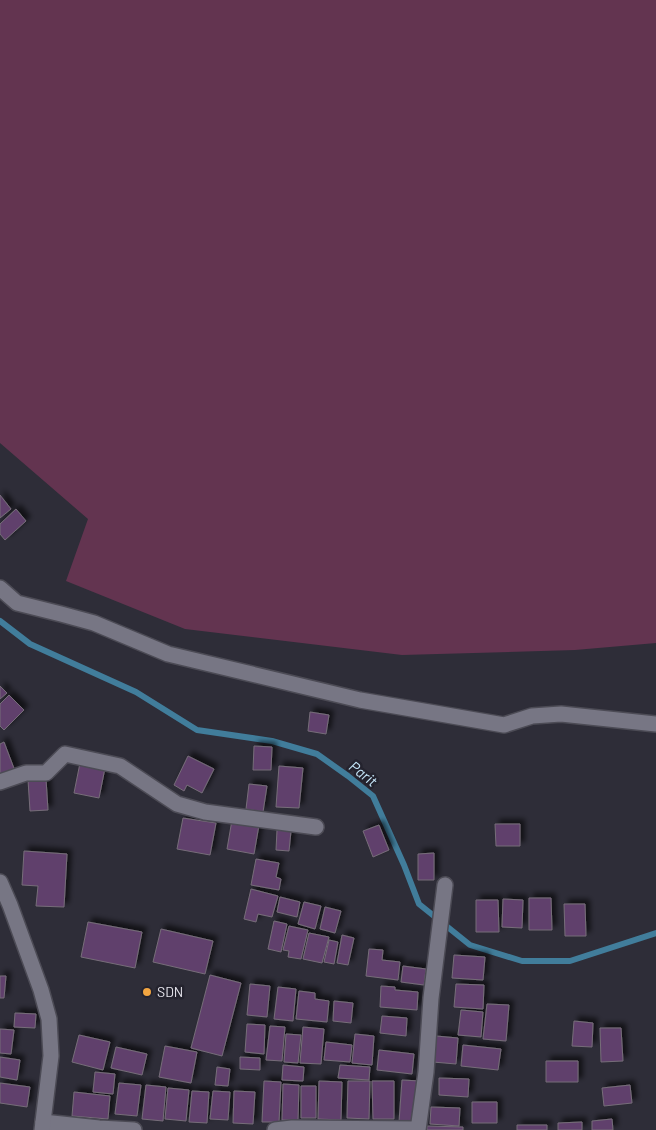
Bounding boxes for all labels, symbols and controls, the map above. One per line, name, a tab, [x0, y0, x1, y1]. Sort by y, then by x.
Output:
water label: Parit	[346, 757, 382, 790]
place label: SDN	[157, 983, 183, 1000]
marker: SDN	[141, 986, 153, 998]

